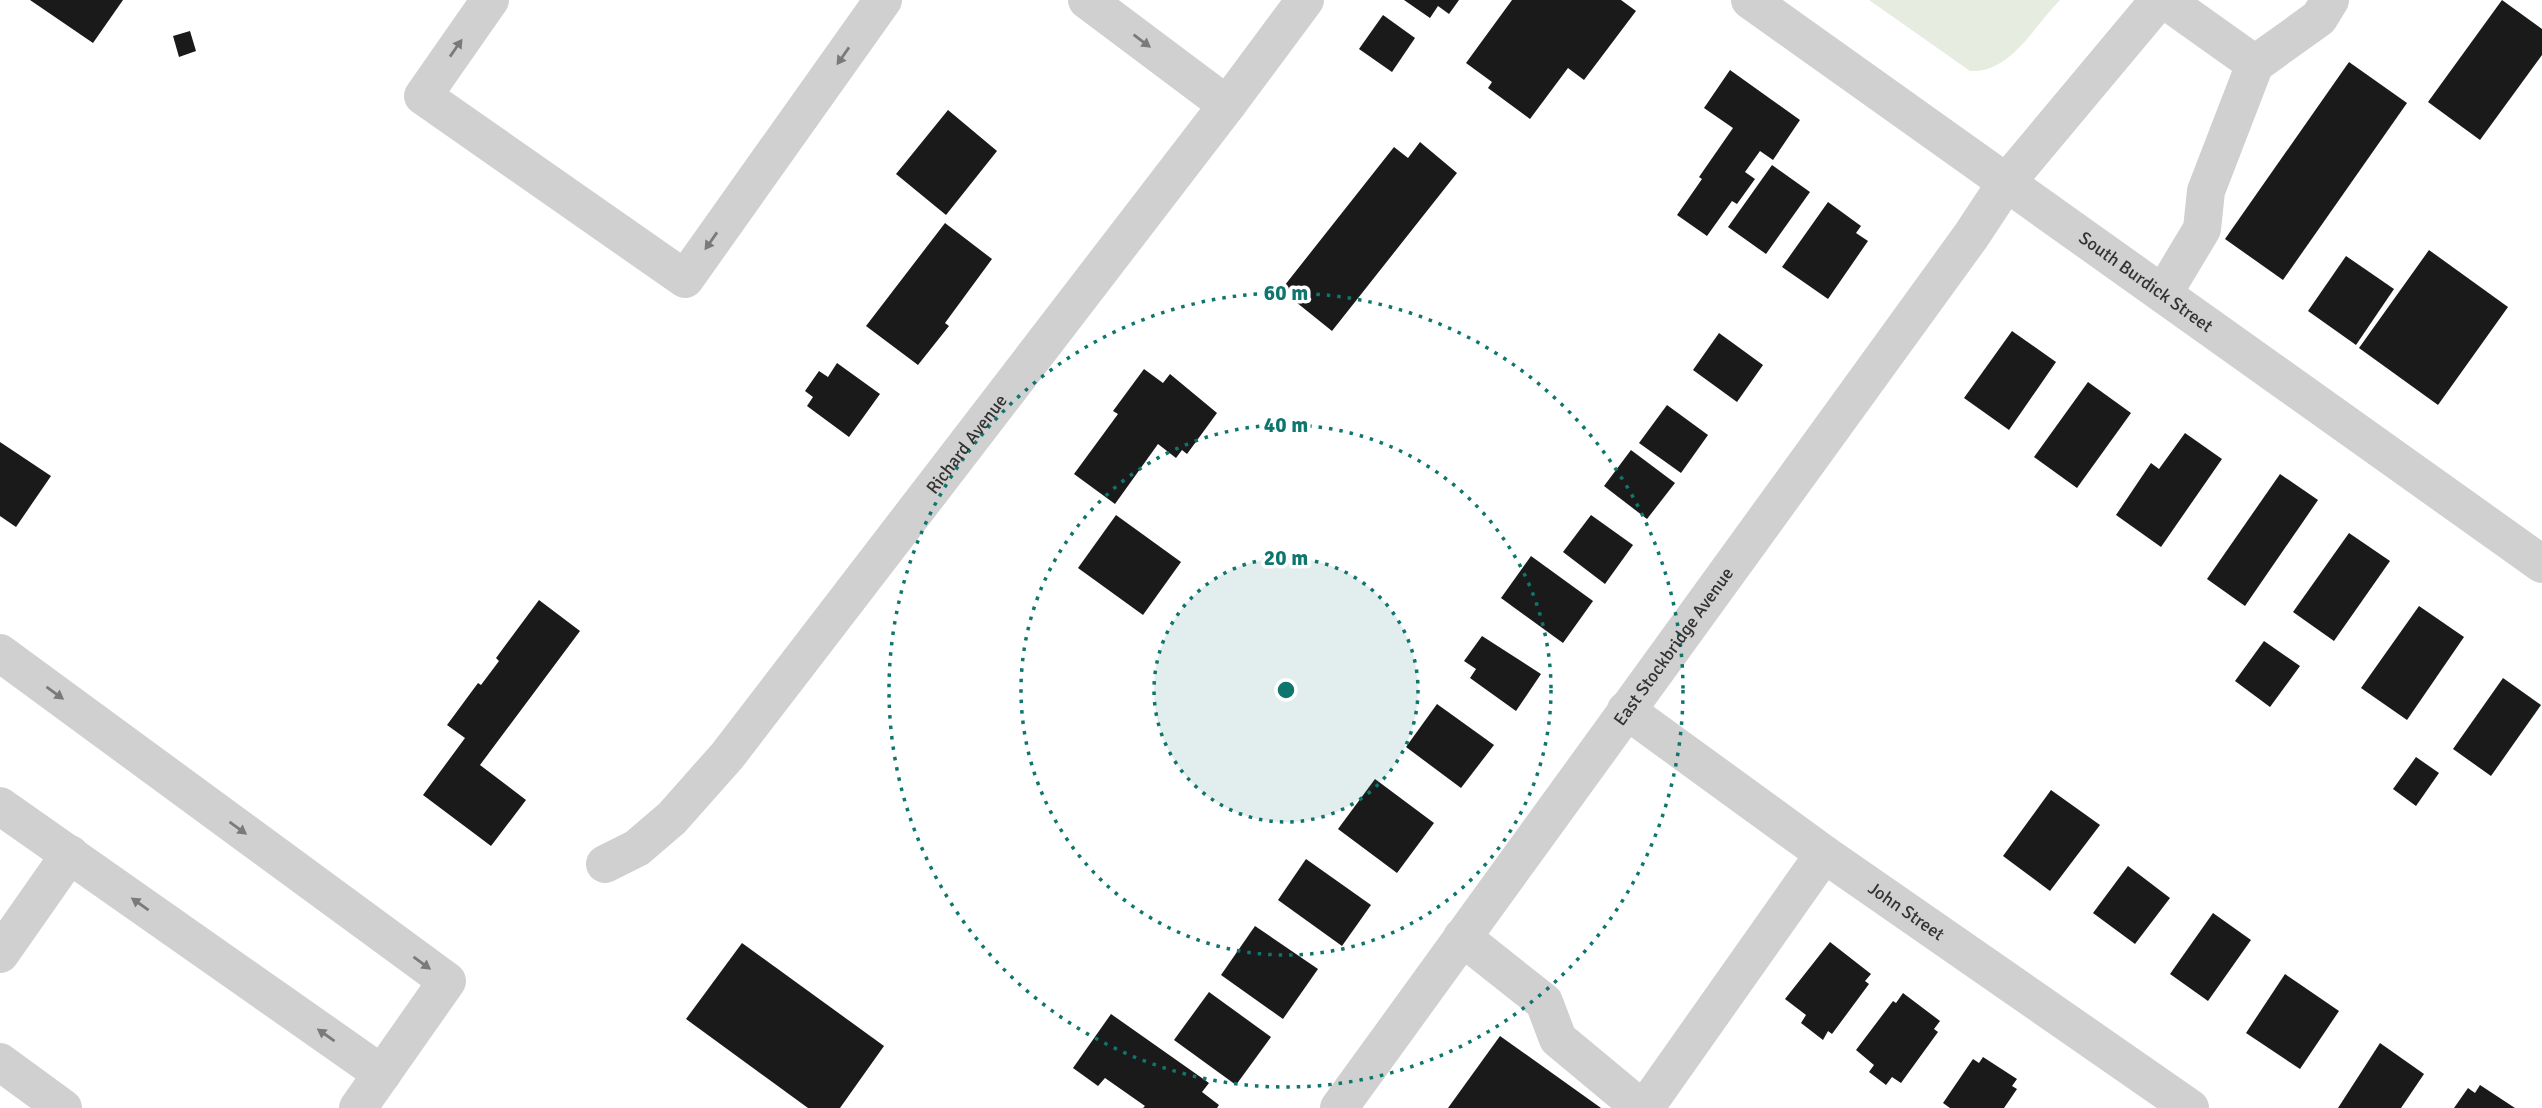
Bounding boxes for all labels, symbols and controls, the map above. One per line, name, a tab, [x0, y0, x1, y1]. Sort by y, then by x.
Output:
one-way arrow	[1133, 34, 1151, 48]
one-way arrow	[449, 39, 463, 57]
one-way arrow	[836, 47, 850, 65]
street label: South Burdick Street	[2075, 227, 2217, 337]
one-way arrow	[704, 232, 718, 250]
text: 60 m	[1264, 280, 1308, 306]
street label: Richard Avenue	[921, 390, 1012, 498]
text: 40 m	[1264, 412, 1308, 438]
text: 20 m	[1264, 545, 1308, 571]
street label: East Stockbridge Avenue	[1609, 563, 1738, 730]
centre of rings	[1274, 678, 1298, 702]
one-way arrow	[46, 686, 64, 700]
one-way arrow	[229, 821, 247, 835]
street label: John Street	[1864, 877, 1949, 945]
one-way arrow	[131, 897, 149, 911]
one-way arrow	[413, 955, 431, 969]
one-way arrow	[317, 1028, 335, 1042]

